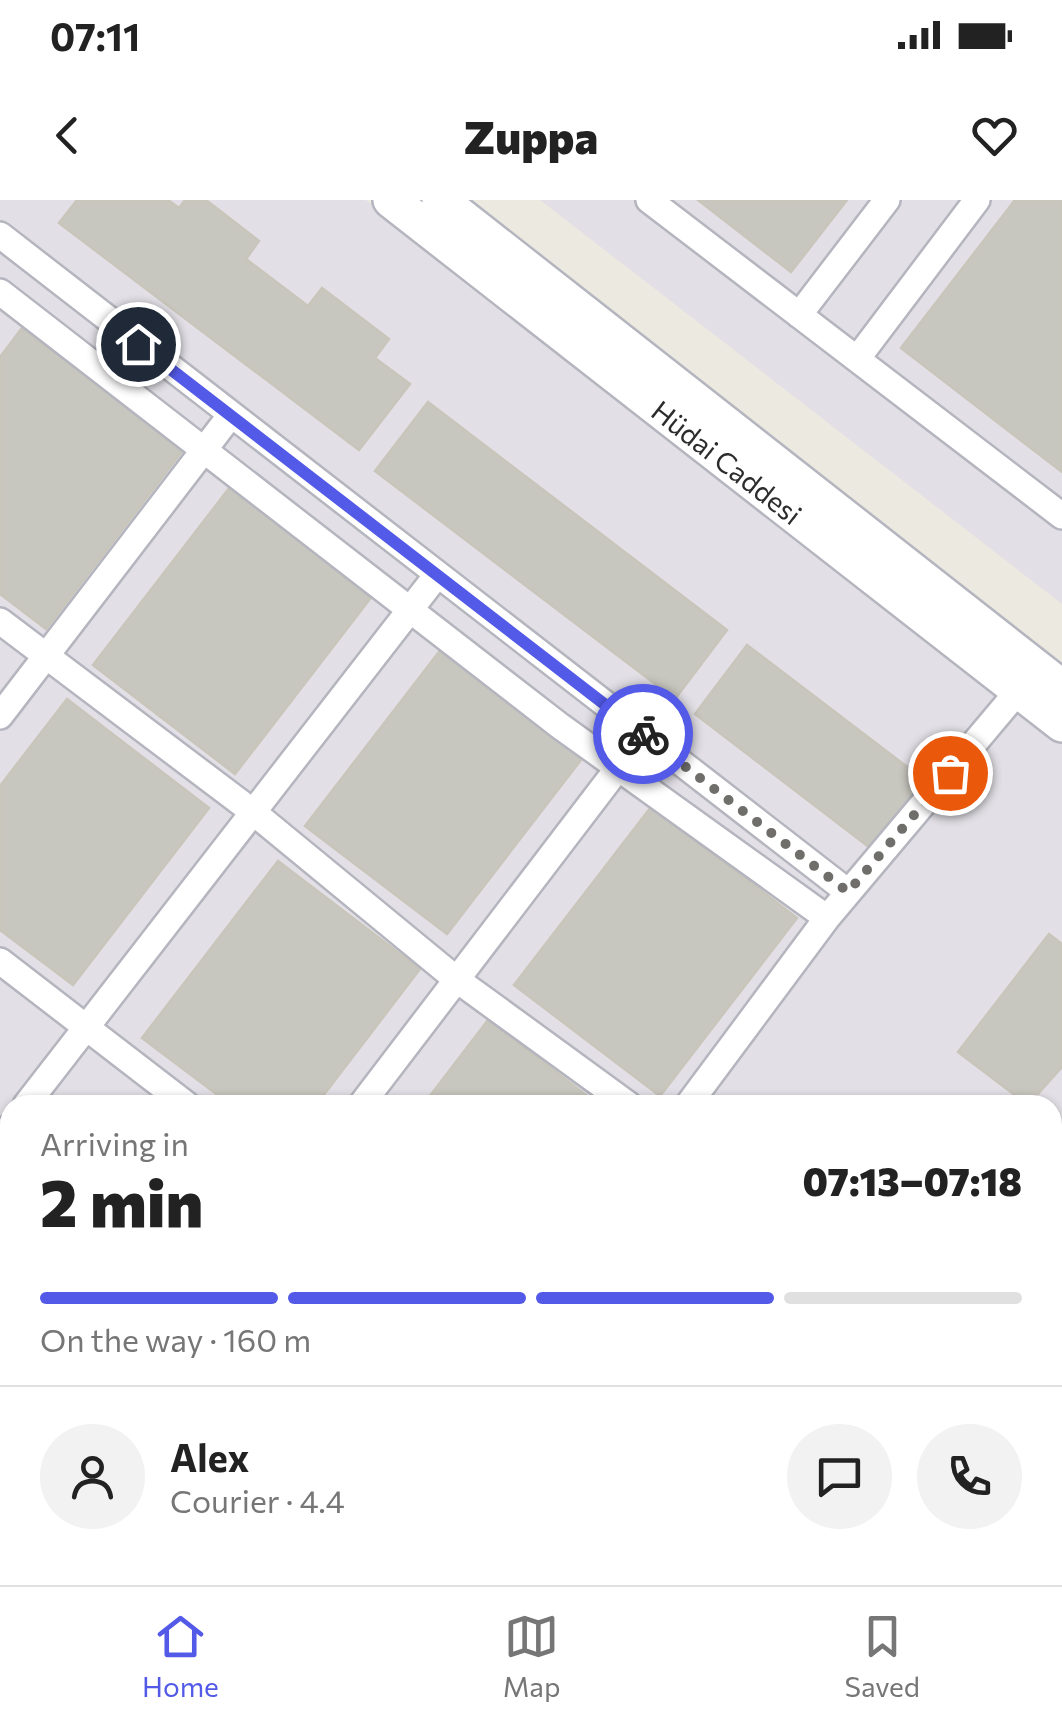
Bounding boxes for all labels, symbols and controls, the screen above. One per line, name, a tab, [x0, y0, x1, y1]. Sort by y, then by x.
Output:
text: 07:11	[50, 12, 140, 59]
icon: back	[40, 108, 95, 163]
text: Zuppa	[464, 108, 598, 163]
icon: heart	[967, 108, 1022, 163]
pin	[96, 302, 181, 387]
icon: home	[111, 317, 166, 372]
street label: Hüdai Caddesi	[645, 393, 809, 531]
courier	[593, 684, 693, 784]
icon: bike	[616, 707, 671, 762]
pin	[908, 731, 993, 816]
icon: bag	[923, 746, 978, 801]
text: Arriving in	[40, 1123, 189, 1163]
text: 07:13–07:18	[803, 1157, 1022, 1204]
text: 2 min	[40, 1161, 203, 1240]
text: On the way · 160 m	[40, 1319, 311, 1359]
button: person	[40, 1424, 145, 1529]
button: chat	[787, 1424, 892, 1529]
button: phone	[917, 1424, 1022, 1529]
text: Alex	[170, 1433, 249, 1480]
text: Courier · 4.4	[170, 1480, 345, 1520]
tab: Home	[142, 1609, 219, 1703]
tab: Map	[503, 1609, 561, 1703]
tab: Saved	[844, 1609, 920, 1703]

